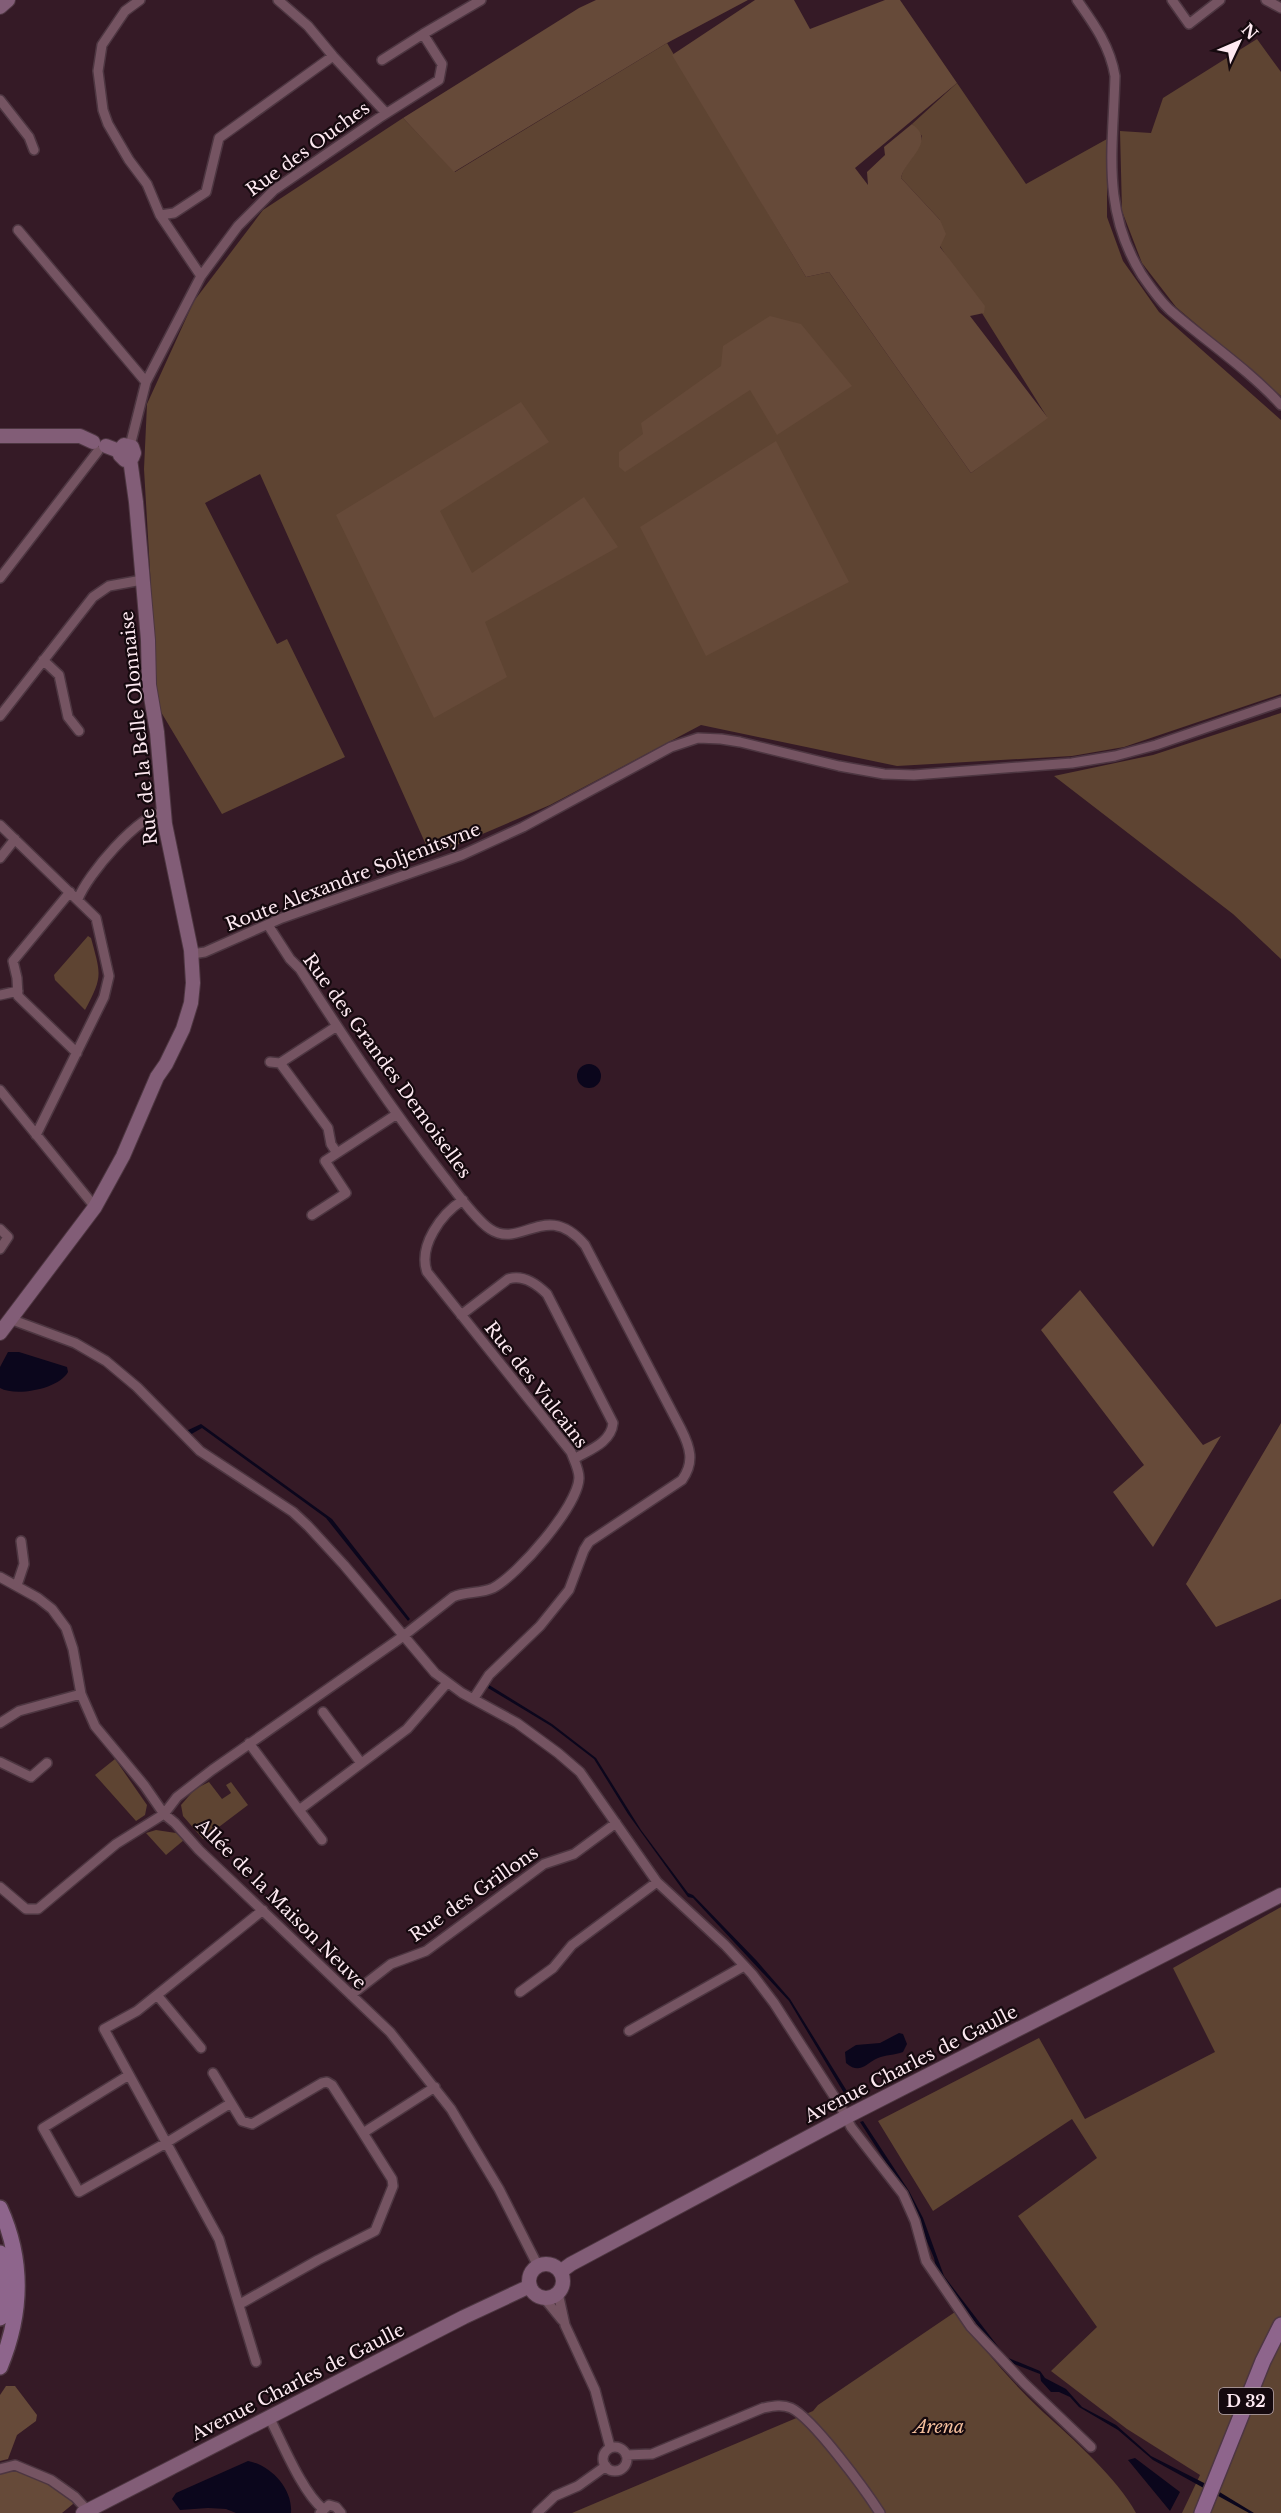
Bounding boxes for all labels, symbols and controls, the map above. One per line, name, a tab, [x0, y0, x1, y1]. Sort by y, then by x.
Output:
north arrow	[1209, 12, 1269, 72]
text: N	[1237, 19, 1262, 44]
street label: Rue des Ouches	[242, 97, 374, 201]
street label: Rue de la Belle Olonnaise	[116, 610, 162, 846]
street label: Route Alexandre Soljenitsyne	[222, 818, 484, 936]
street label: Rue des Grandes Demoiselles	[298, 949, 476, 1183]
street label: Rue des Vulcains	[480, 1317, 592, 1453]
street label: Allée de la Maison Neuve	[190, 1813, 371, 1994]
street label: Rue des Grillons	[405, 1841, 543, 1947]
street label: Avenue Charles de Gaulle	[800, 2001, 1021, 2128]
street label: Avenue Charles de Gaulle	[187, 2319, 408, 2446]
road number: D 32	[1219, 2388, 1273, 2414]
park label: Arena	[912, 2416, 964, 2438]

